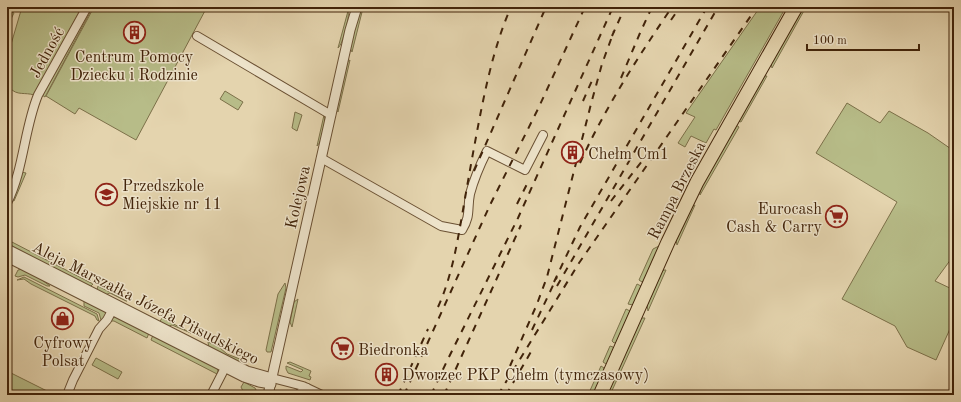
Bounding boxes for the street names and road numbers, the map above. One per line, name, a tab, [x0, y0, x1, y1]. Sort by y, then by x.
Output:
street label: Jedność	[27, 25, 68, 81]
street label: Rampa Brzeska	[646, 139, 709, 243]
street label: Kolejowa	[284, 164, 314, 231]
street label: Aleja Marszałka Józefa Piłsudskiego	[29, 239, 261, 368]

